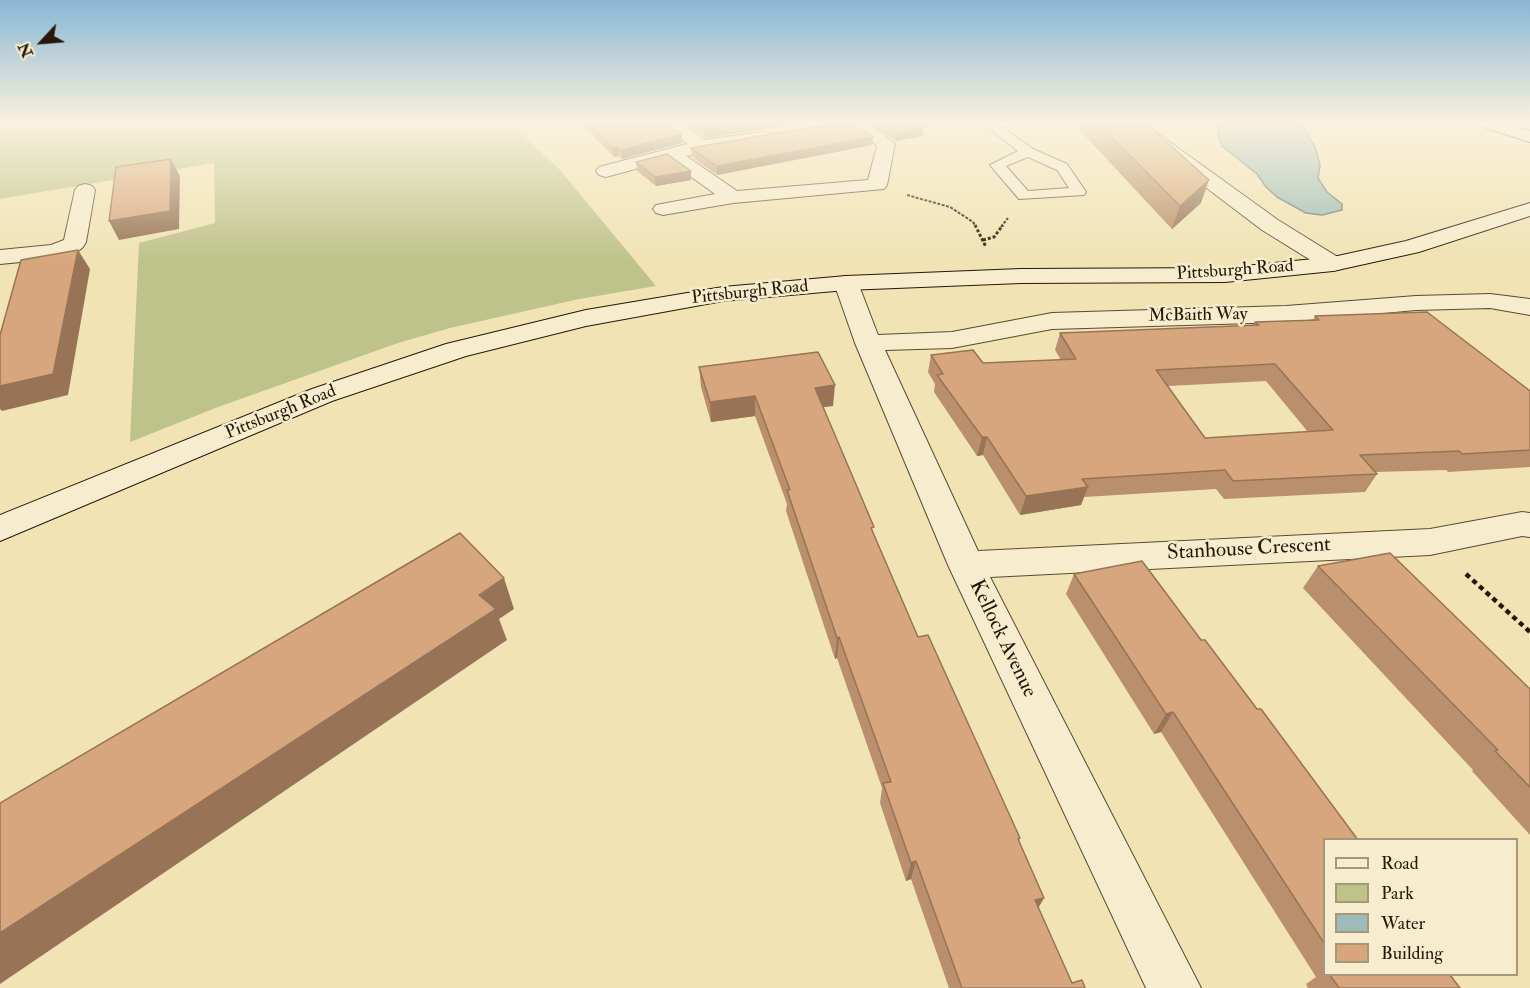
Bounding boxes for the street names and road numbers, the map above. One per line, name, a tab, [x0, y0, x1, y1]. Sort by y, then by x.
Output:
street label: Pittsburgh Road	[1176, 256, 1294, 286]
street label: Pittsburgh Road	[690, 276, 810, 310]
street label: McBaith Way	[1148, 304, 1248, 328]
street label: Pittsburgh Road	[223, 381, 339, 445]
street label: Stanhouse Crescent	[1166, 533, 1332, 567]
street label: Kellock Avenue	[963, 576, 1041, 702]

